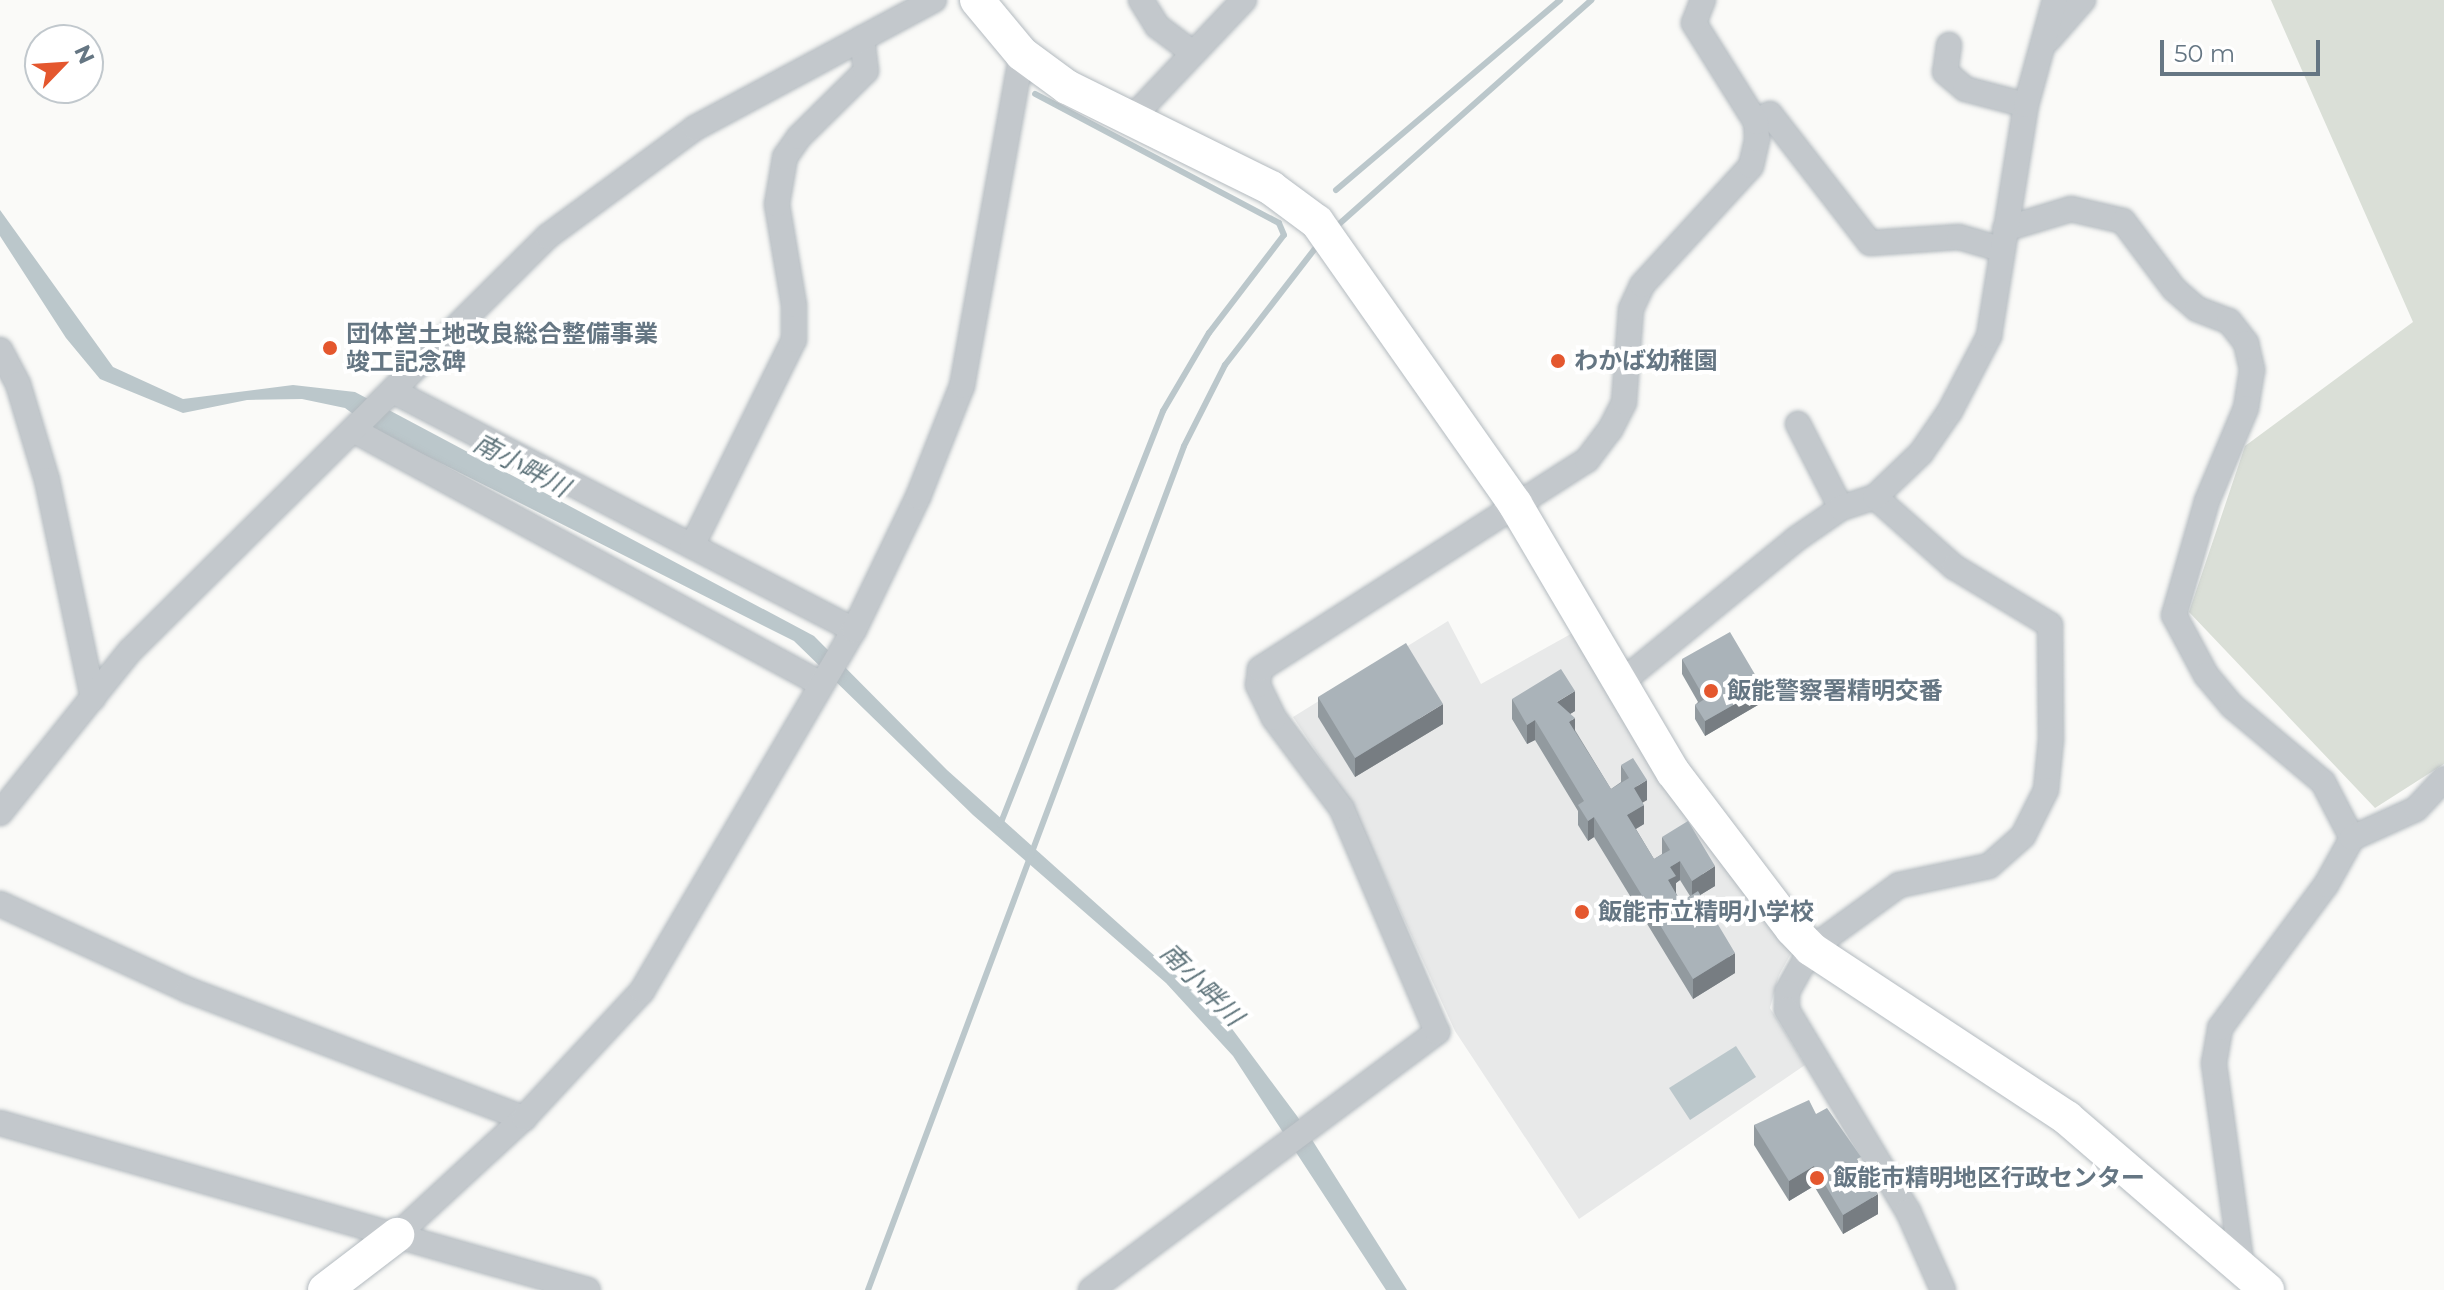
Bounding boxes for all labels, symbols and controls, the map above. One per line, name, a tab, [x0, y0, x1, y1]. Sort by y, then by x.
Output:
north arrow	[24, 24, 104, 104]
scale bar	[2164, 24, 2324, 74]
text: 50 m	[2174, 39, 2235, 68]
text: N	[68, 41, 100, 68]
place label: 団体営土地改良総合整備事業 竣工記念碑	[346, 320, 658, 376]
marker: 団体営土地改良総合整備事業 竣工記念碑	[321, 339, 339, 357]
place label: わかば幼稚園	[1574, 347, 1718, 375]
marker: わかば幼稚園	[1549, 352, 1567, 370]
water label: 南小畔川	[468, 428, 574, 504]
place label: 飯能警察署精明交番	[1727, 677, 1943, 705]
marker: 飯能警察署精明交番	[1702, 682, 1720, 700]
place label: 飯能市立精明小学校	[1598, 898, 1814, 926]
marker: 飯能市立精明小学校	[1573, 903, 1591, 921]
water label: 南小畔川	[1153, 937, 1249, 1033]
place label: 飯能市精明地区行政センター	[1833, 1164, 2145, 1192]
marker: 飯能市精明地区行政センター	[1808, 1169, 1826, 1187]

